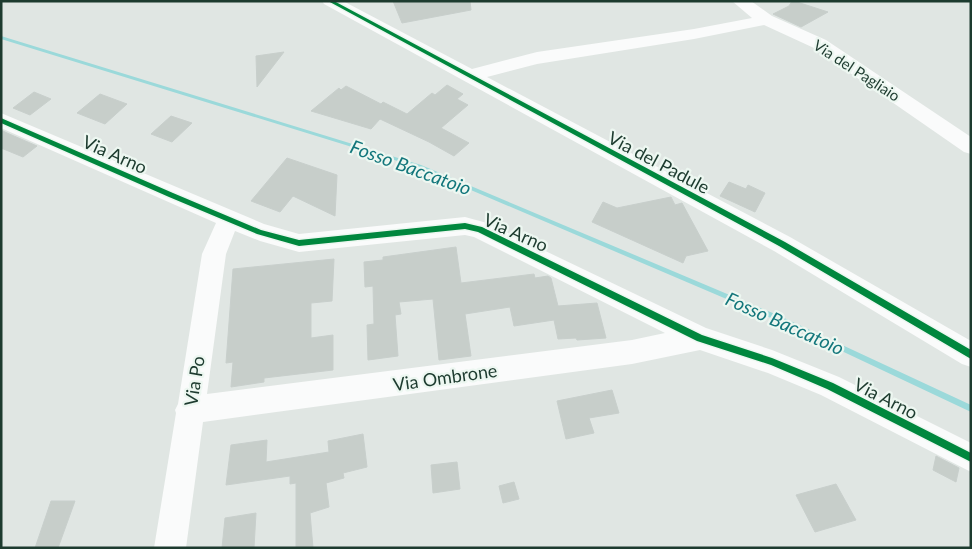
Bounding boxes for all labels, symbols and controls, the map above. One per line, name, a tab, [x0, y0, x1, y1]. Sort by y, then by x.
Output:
street label: Via del Pagliaio	[810, 35, 904, 105]
street label: Via del Padule	[604, 126, 714, 198]
street label: Via Arno	[79, 130, 151, 178]
water label: Fosso Baccatoio	[347, 134, 475, 200]
street label: Via Arno	[480, 208, 552, 256]
water label: Fosso Baccatoio	[722, 287, 848, 359]
street label: Via Po	[179, 354, 209, 408]
street label: Via Ombrone	[391, 359, 499, 395]
street label: Via Arno	[851, 373, 921, 423]

